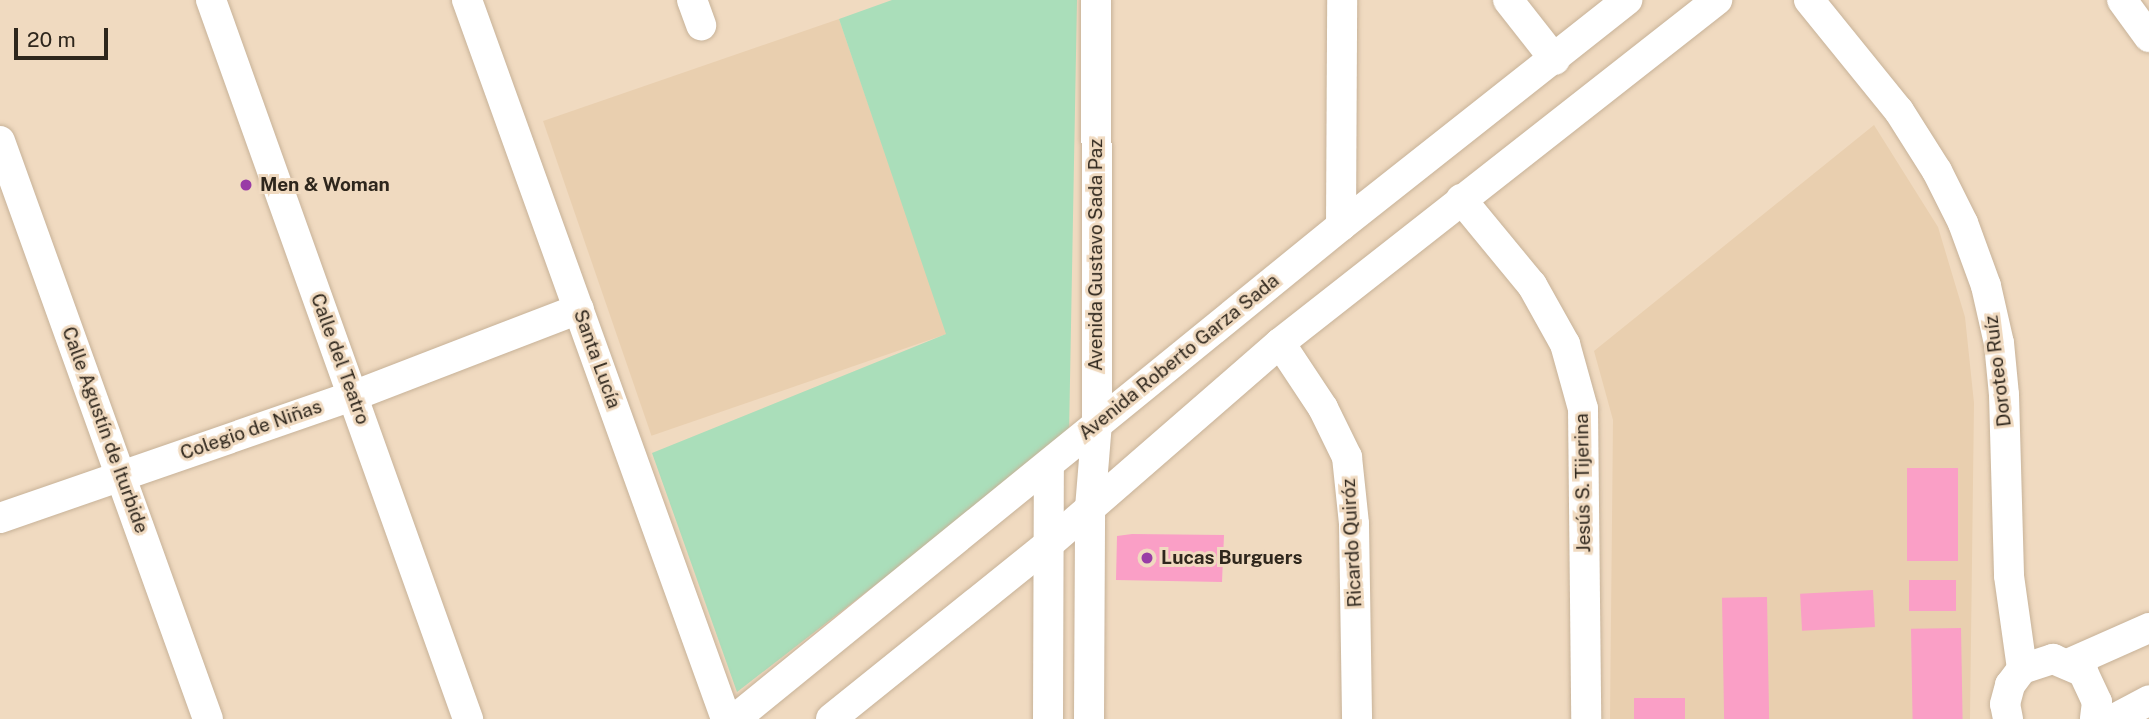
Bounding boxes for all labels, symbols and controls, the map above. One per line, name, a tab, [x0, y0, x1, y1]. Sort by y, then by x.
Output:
scale bar	[18, 14, 112, 58]
text: 20 m	[27, 27, 76, 52]
street label: Avenida Gustavo Sada Paz	[1085, 139, 1107, 371]
place label: Men & Woman	[260, 174, 390, 196]
marker: Men & Woman	[238, 177, 254, 193]
street label: Avenida Roberto Garza Sada	[1074, 269, 1284, 445]
street label: Calle del Teatro	[306, 290, 374, 428]
street label: Santa Lucía	[569, 306, 625, 412]
street label: Doroteo Ruíz	[1980, 314, 2016, 428]
street label: Calle Agustín de Iturbide	[57, 323, 153, 537]
street label: Colegio de Niñas	[177, 395, 325, 465]
street label: Jesús S. Tijerina	[1570, 413, 1596, 553]
street label: Ricardo Quiróz	[1337, 478, 1367, 608]
place label: Lucas Burguers	[1161, 547, 1303, 569]
marker: Lucas Burguers	[1139, 550, 1155, 566]

